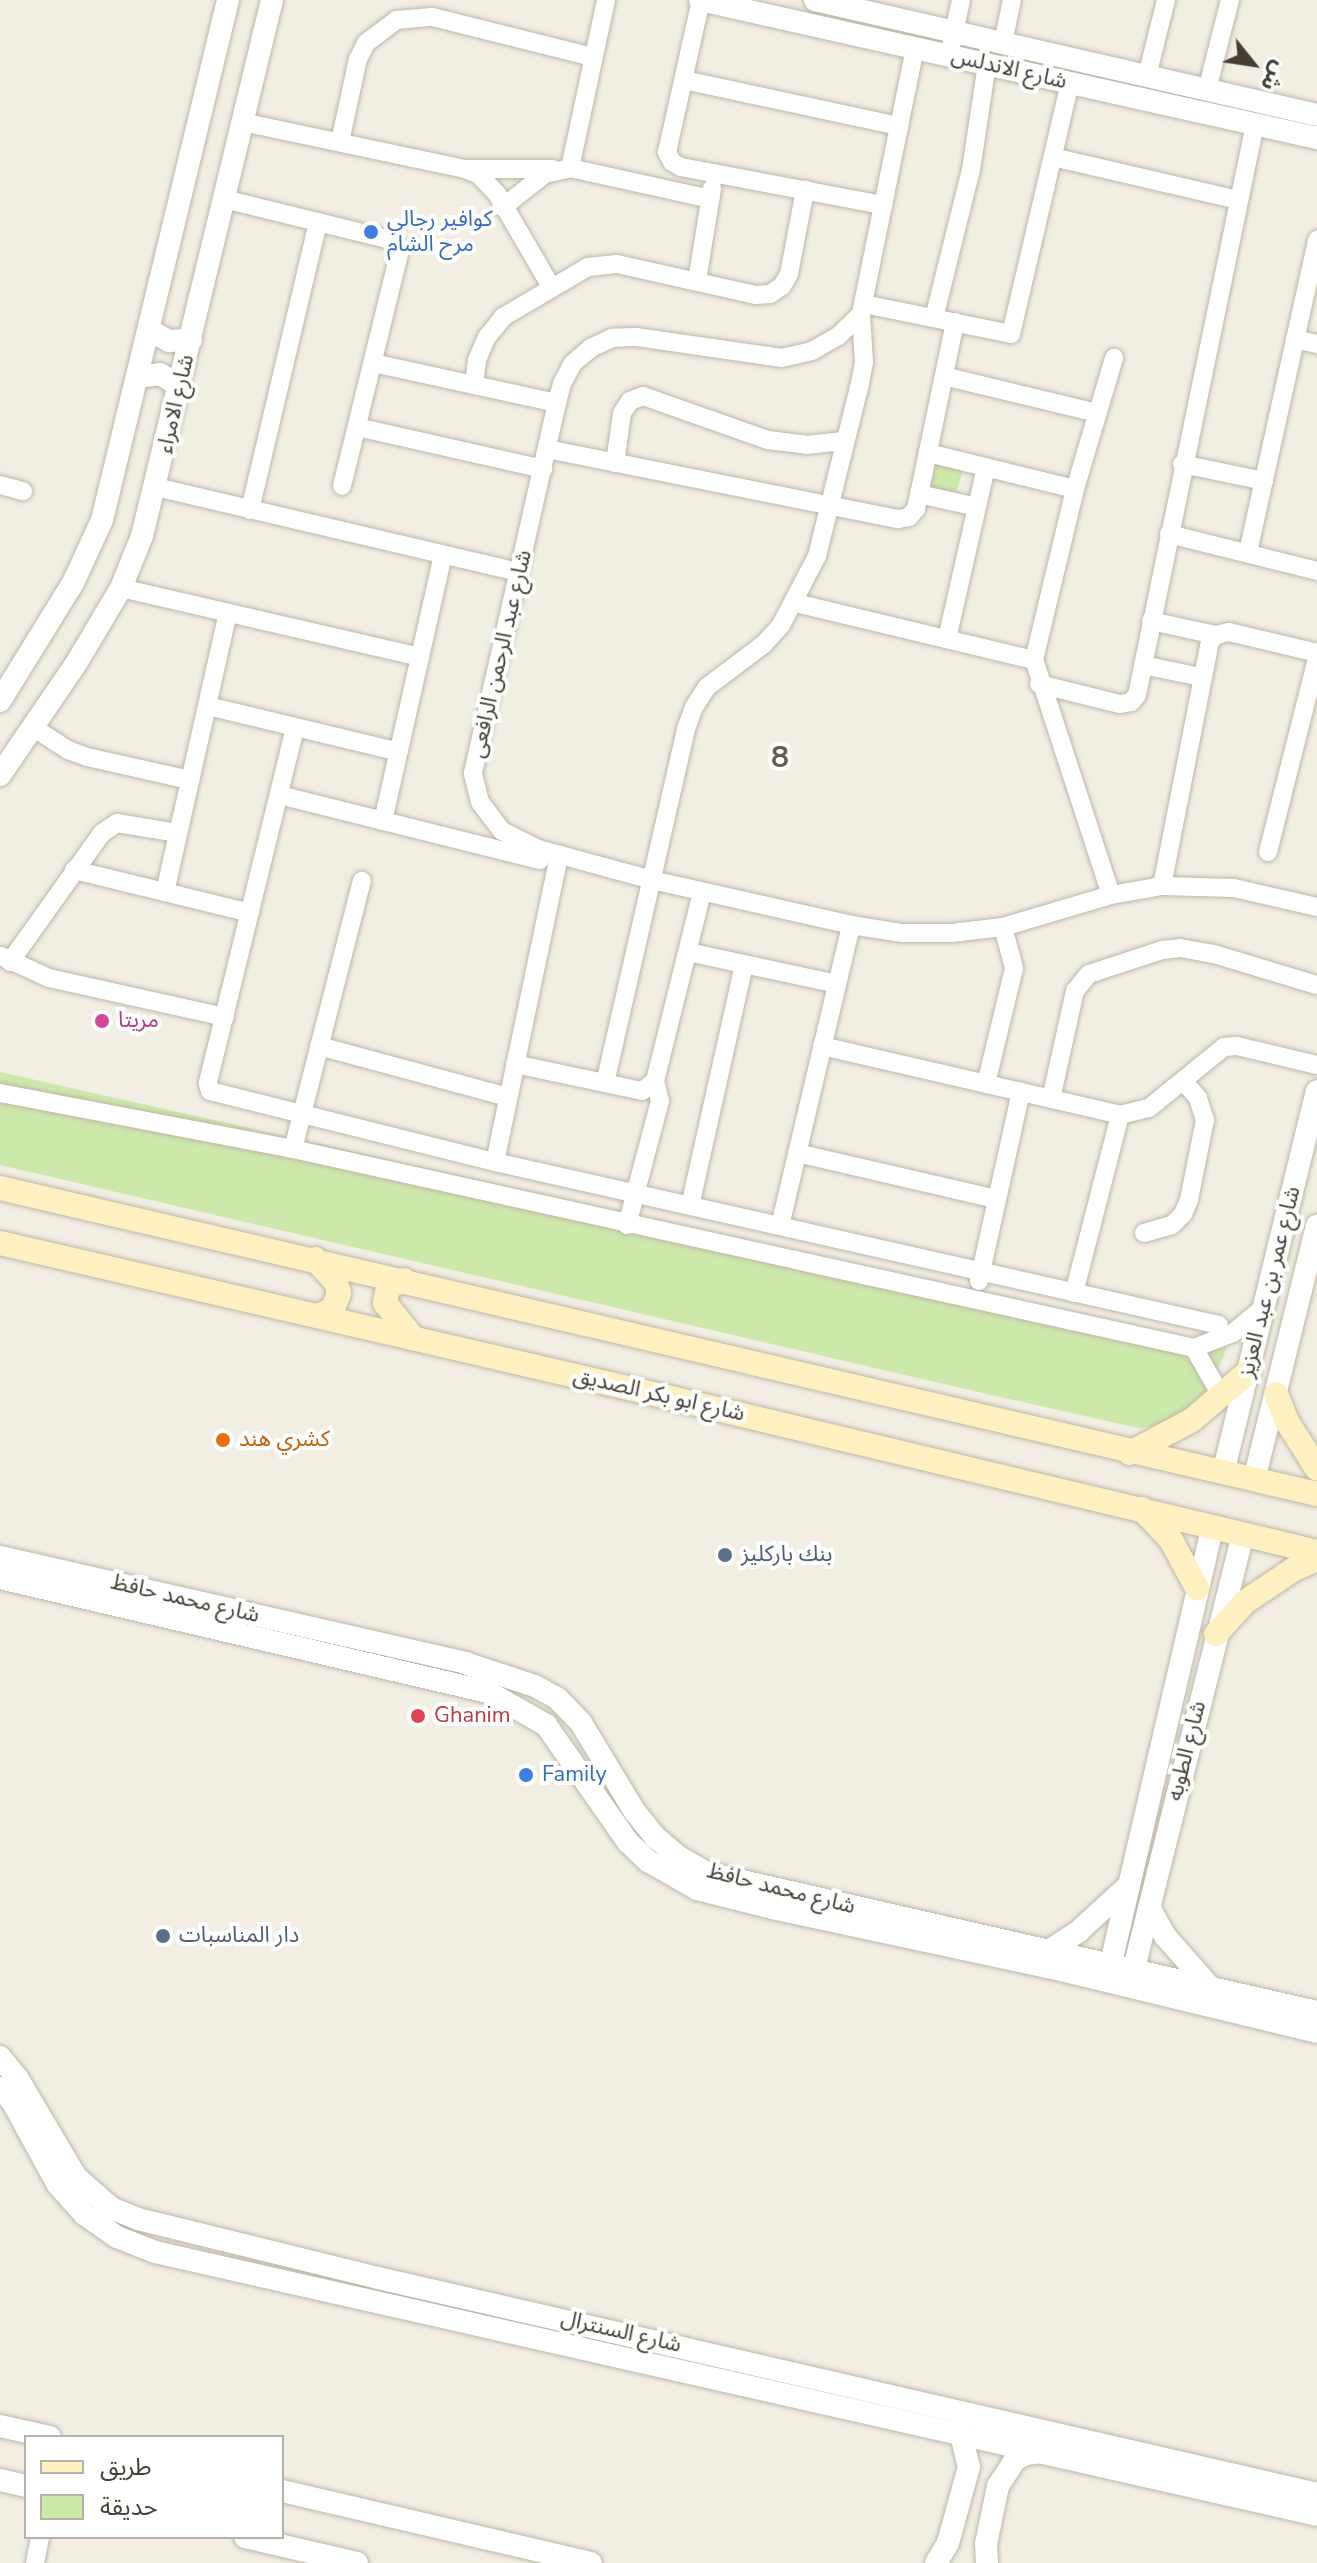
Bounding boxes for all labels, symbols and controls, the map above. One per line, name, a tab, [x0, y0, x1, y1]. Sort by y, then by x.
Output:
north arrow	[1213, 24, 1293, 104]
street label: شارع الاندلس	[949, 43, 1069, 95]
text: ش	[1253, 55, 1294, 97]
place label: كوافير رجالي مرح الشام	[387, 206, 493, 258]
marker: كوافير رجالي مرح الشام	[362, 223, 380, 241]
street label: شارع الامراء	[152, 352, 200, 456]
street label: شارع عبد الرحمن الرافعى	[464, 547, 538, 761]
district label: 8	[771, 740, 791, 776]
place label: مريتا	[118, 1008, 159, 1034]
marker: مريتا	[93, 1012, 111, 1030]
street label: شارع عمر بن عبد العزيز	[1233, 1184, 1307, 1380]
street label: شارع ابو بكر الصديق	[571, 1362, 747, 1428]
place label: كشري هند	[239, 1427, 330, 1453]
marker: كشري هند	[214, 1431, 232, 1449]
place label: بنك باركليز	[741, 1542, 832, 1568]
marker: بنك باركليز	[716, 1546, 734, 1564]
street label: شارع محمد حافظ	[108, 1569, 262, 1629]
street label: شارع الطوبه	[1162, 1698, 1212, 1804]
place label: Ghanim	[434, 1703, 511, 1729]
marker: Ghanim	[409, 1707, 427, 1725]
place label: Family	[542, 1762, 607, 1788]
marker: Family	[517, 1766, 535, 1784]
street label: شارع محمد حافظ	[704, 1858, 858, 1920]
place label: دار المناسبات	[179, 1923, 299, 1949]
marker: دار المناسبات	[154, 1927, 172, 1945]
street label: شارع السنترال	[558, 2305, 684, 2359]
legend	[24, 2435, 284, 2539]
text: طريق	[100, 2451, 152, 2483]
text: حديقة	[100, 2491, 158, 2523]

